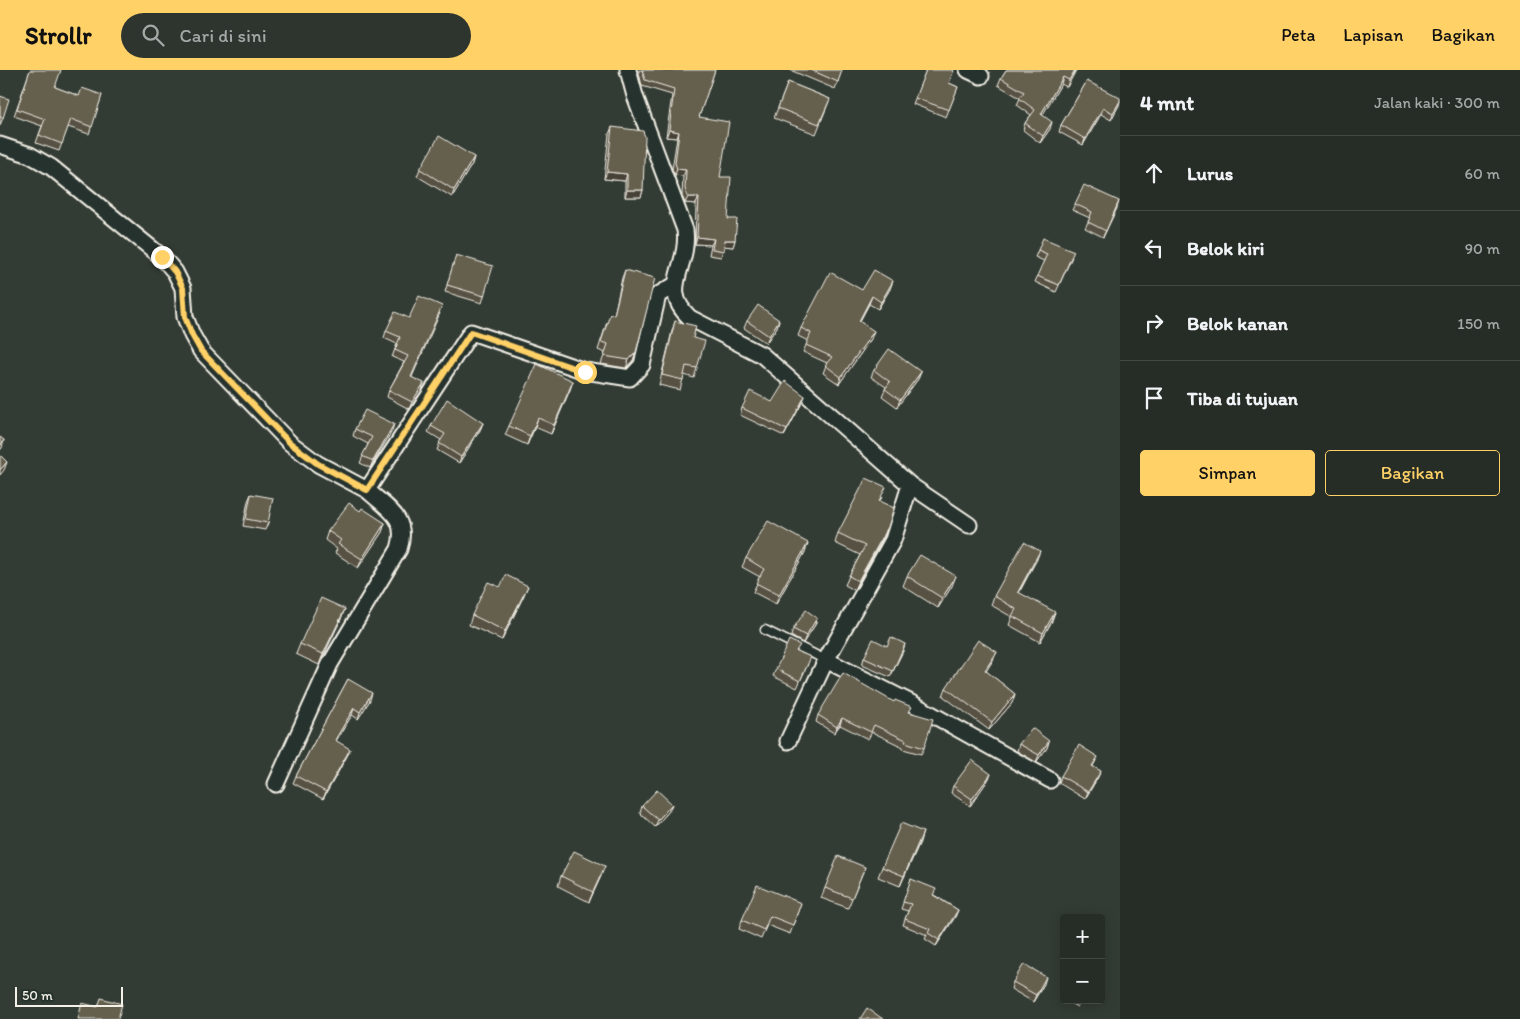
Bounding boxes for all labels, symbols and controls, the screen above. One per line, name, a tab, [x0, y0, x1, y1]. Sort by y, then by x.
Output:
search box	[121, 13, 471, 58]
text: Strollr	[25, 21, 91, 50]
icon: search	[139, 21, 167, 49]
text: Cari di sini	[179, 24, 267, 47]
text: Peta	[1281, 24, 1315, 46]
text: Lapisan	[1343, 24, 1403, 46]
text: Bagikan	[1431, 24, 1495, 46]
text: 4 mnt	[1140, 90, 1194, 115]
text: Jalan kaki · 300 m	[1374, 93, 1500, 112]
icon: ahead	[1140, 159, 1168, 187]
text: Lurus	[1187, 162, 1233, 185]
text: 60 m	[1465, 164, 1500, 183]
icon: left	[1140, 234, 1168, 262]
text: Belok kiri	[1187, 237, 1264, 260]
text: 90 m	[1465, 239, 1500, 258]
route end	[151, 246, 174, 269]
icon: right	[1140, 309, 1168, 337]
text: Belok kanan	[1187, 312, 1288, 335]
text: 150 m	[1457, 314, 1500, 333]
route start	[574, 361, 597, 384]
icon: arrive	[1140, 384, 1168, 412]
text: Tiba di tujuan	[1187, 387, 1298, 410]
button: Simpan	[1140, 450, 1315, 496]
button: Bagikan	[1325, 450, 1500, 496]
map controls	[1060, 914, 1105, 1004]
button: +	[1060, 914, 1105, 959]
button: −	[1060, 959, 1105, 1004]
scale bar	[15, 984, 122, 1007]
text: 50 m	[22, 987, 53, 1004]

